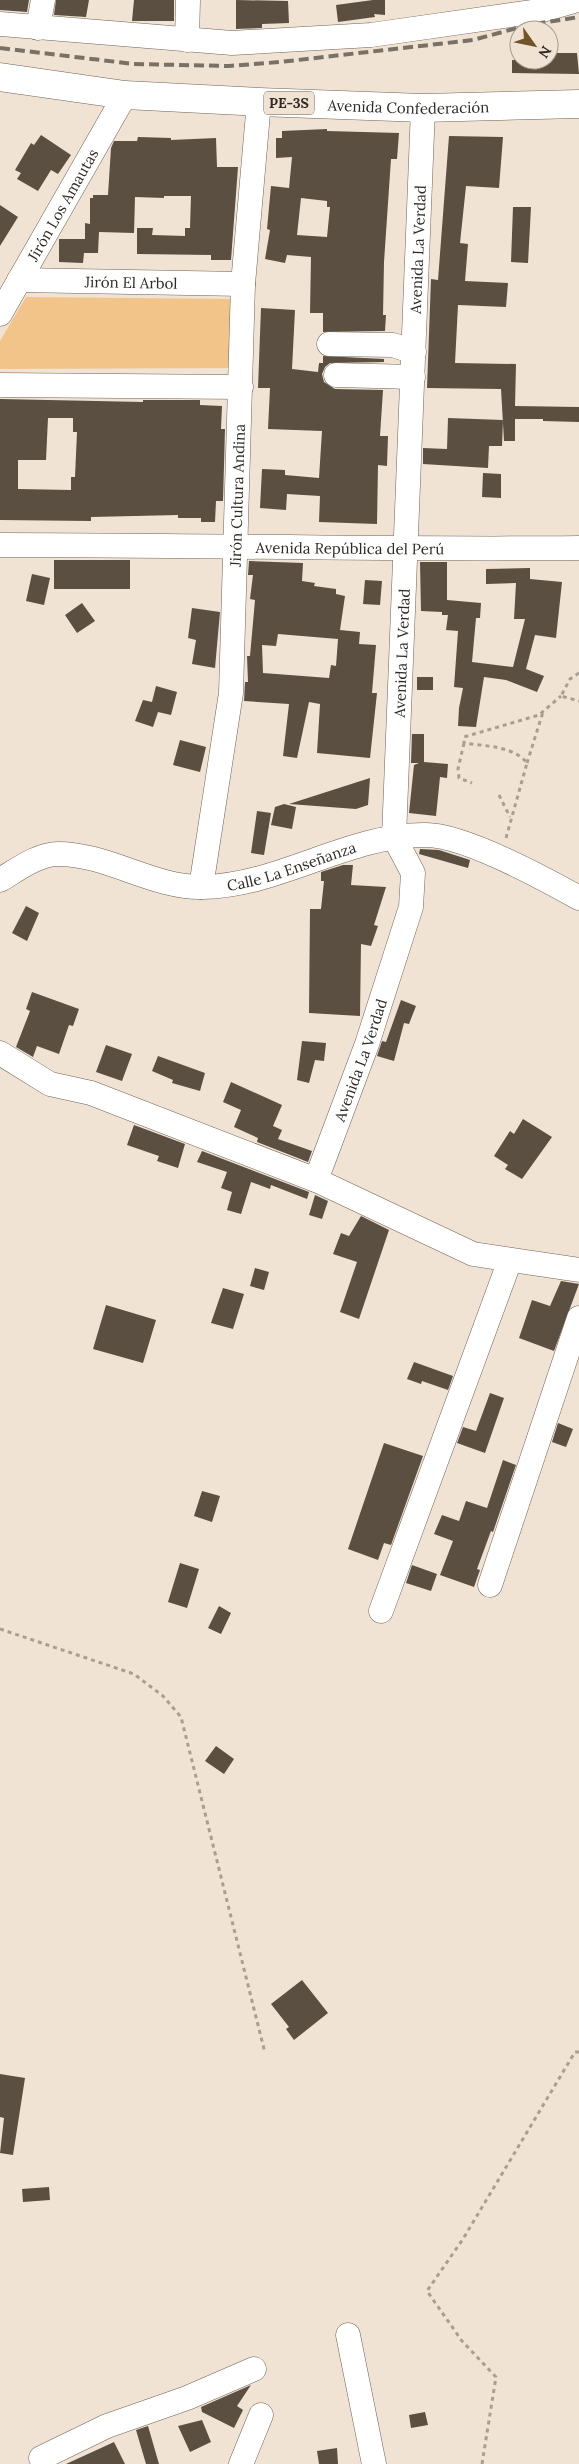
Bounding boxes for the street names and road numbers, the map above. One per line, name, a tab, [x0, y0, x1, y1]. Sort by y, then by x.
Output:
road number: PE-3S	[264, 92, 314, 115]
street label: Avenida Confederación	[326, 95, 489, 118]
street label: Jirón Los Amautas	[22, 145, 102, 265]
street label: Avenida La Verdad	[405, 185, 429, 315]
street label: Jirón El Arbol	[83, 272, 178, 292]
street label: Jirón Cultura Andina	[225, 423, 248, 568]
street label: Avenida República del Perú	[255, 537, 444, 558]
street label: Avenida La Verdad	[389, 588, 413, 719]
street label: Calle La Enseñanza	[225, 837, 358, 894]
street label: Avenida La Verdad	[329, 996, 390, 1125]

